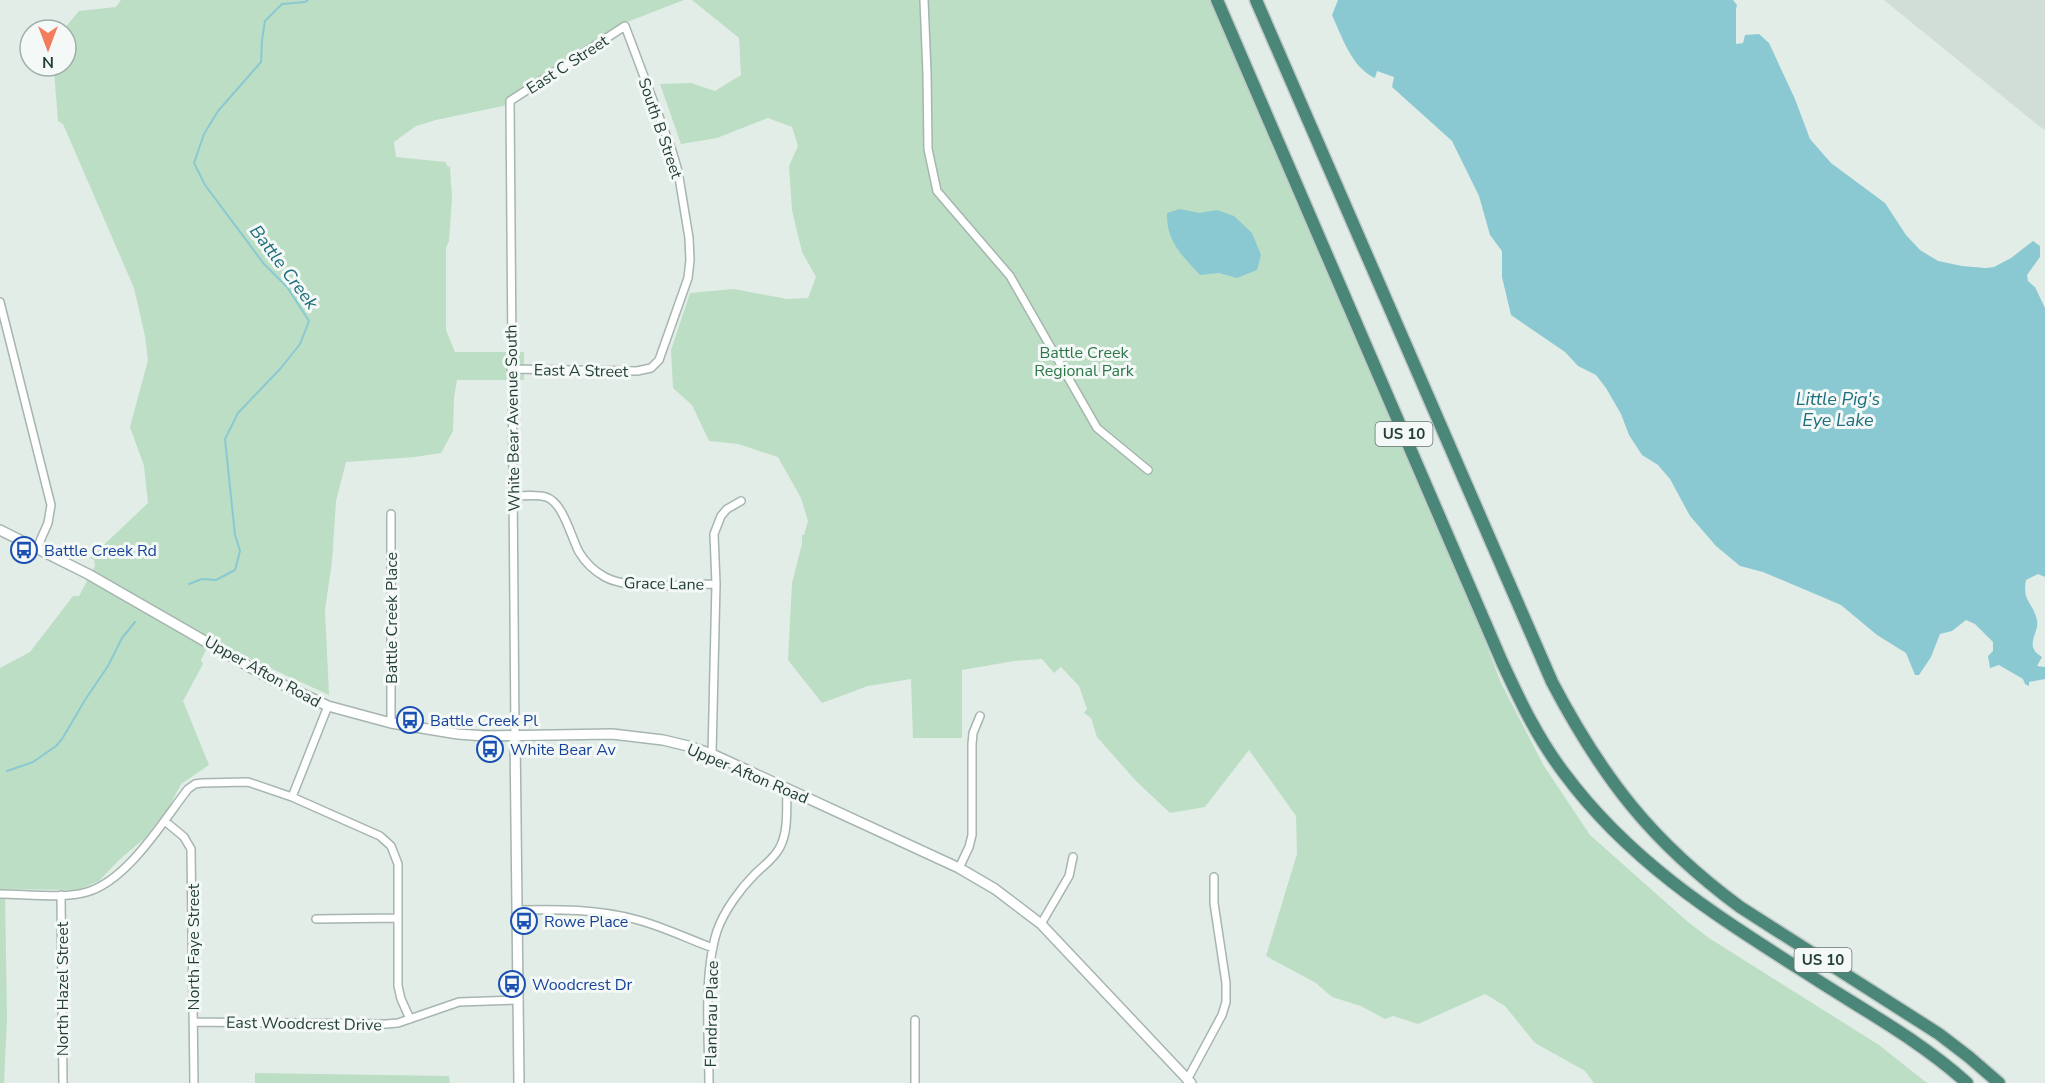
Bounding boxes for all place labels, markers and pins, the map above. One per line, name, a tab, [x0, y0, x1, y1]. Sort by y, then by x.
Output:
bus stop icon: Battle Creek Rd	[9, 535, 39, 565]
place label: Battle Creek Rd	[44, 540, 157, 562]
bus stop icon: Battle Creek Pl	[395, 705, 425, 735]
place label: Battle Creek Pl	[430, 710, 538, 732]
bus stop icon: White Bear Av	[475, 734, 505, 764]
place label: White Bear Av	[510, 739, 616, 761]
bus stop icon: Rowe Place	[509, 906, 539, 936]
place label: Rowe Place	[544, 911, 628, 933]
bus stop icon: Woodcrest Dr	[497, 969, 527, 999]
place label: Woodcrest Dr	[532, 974, 633, 996]

